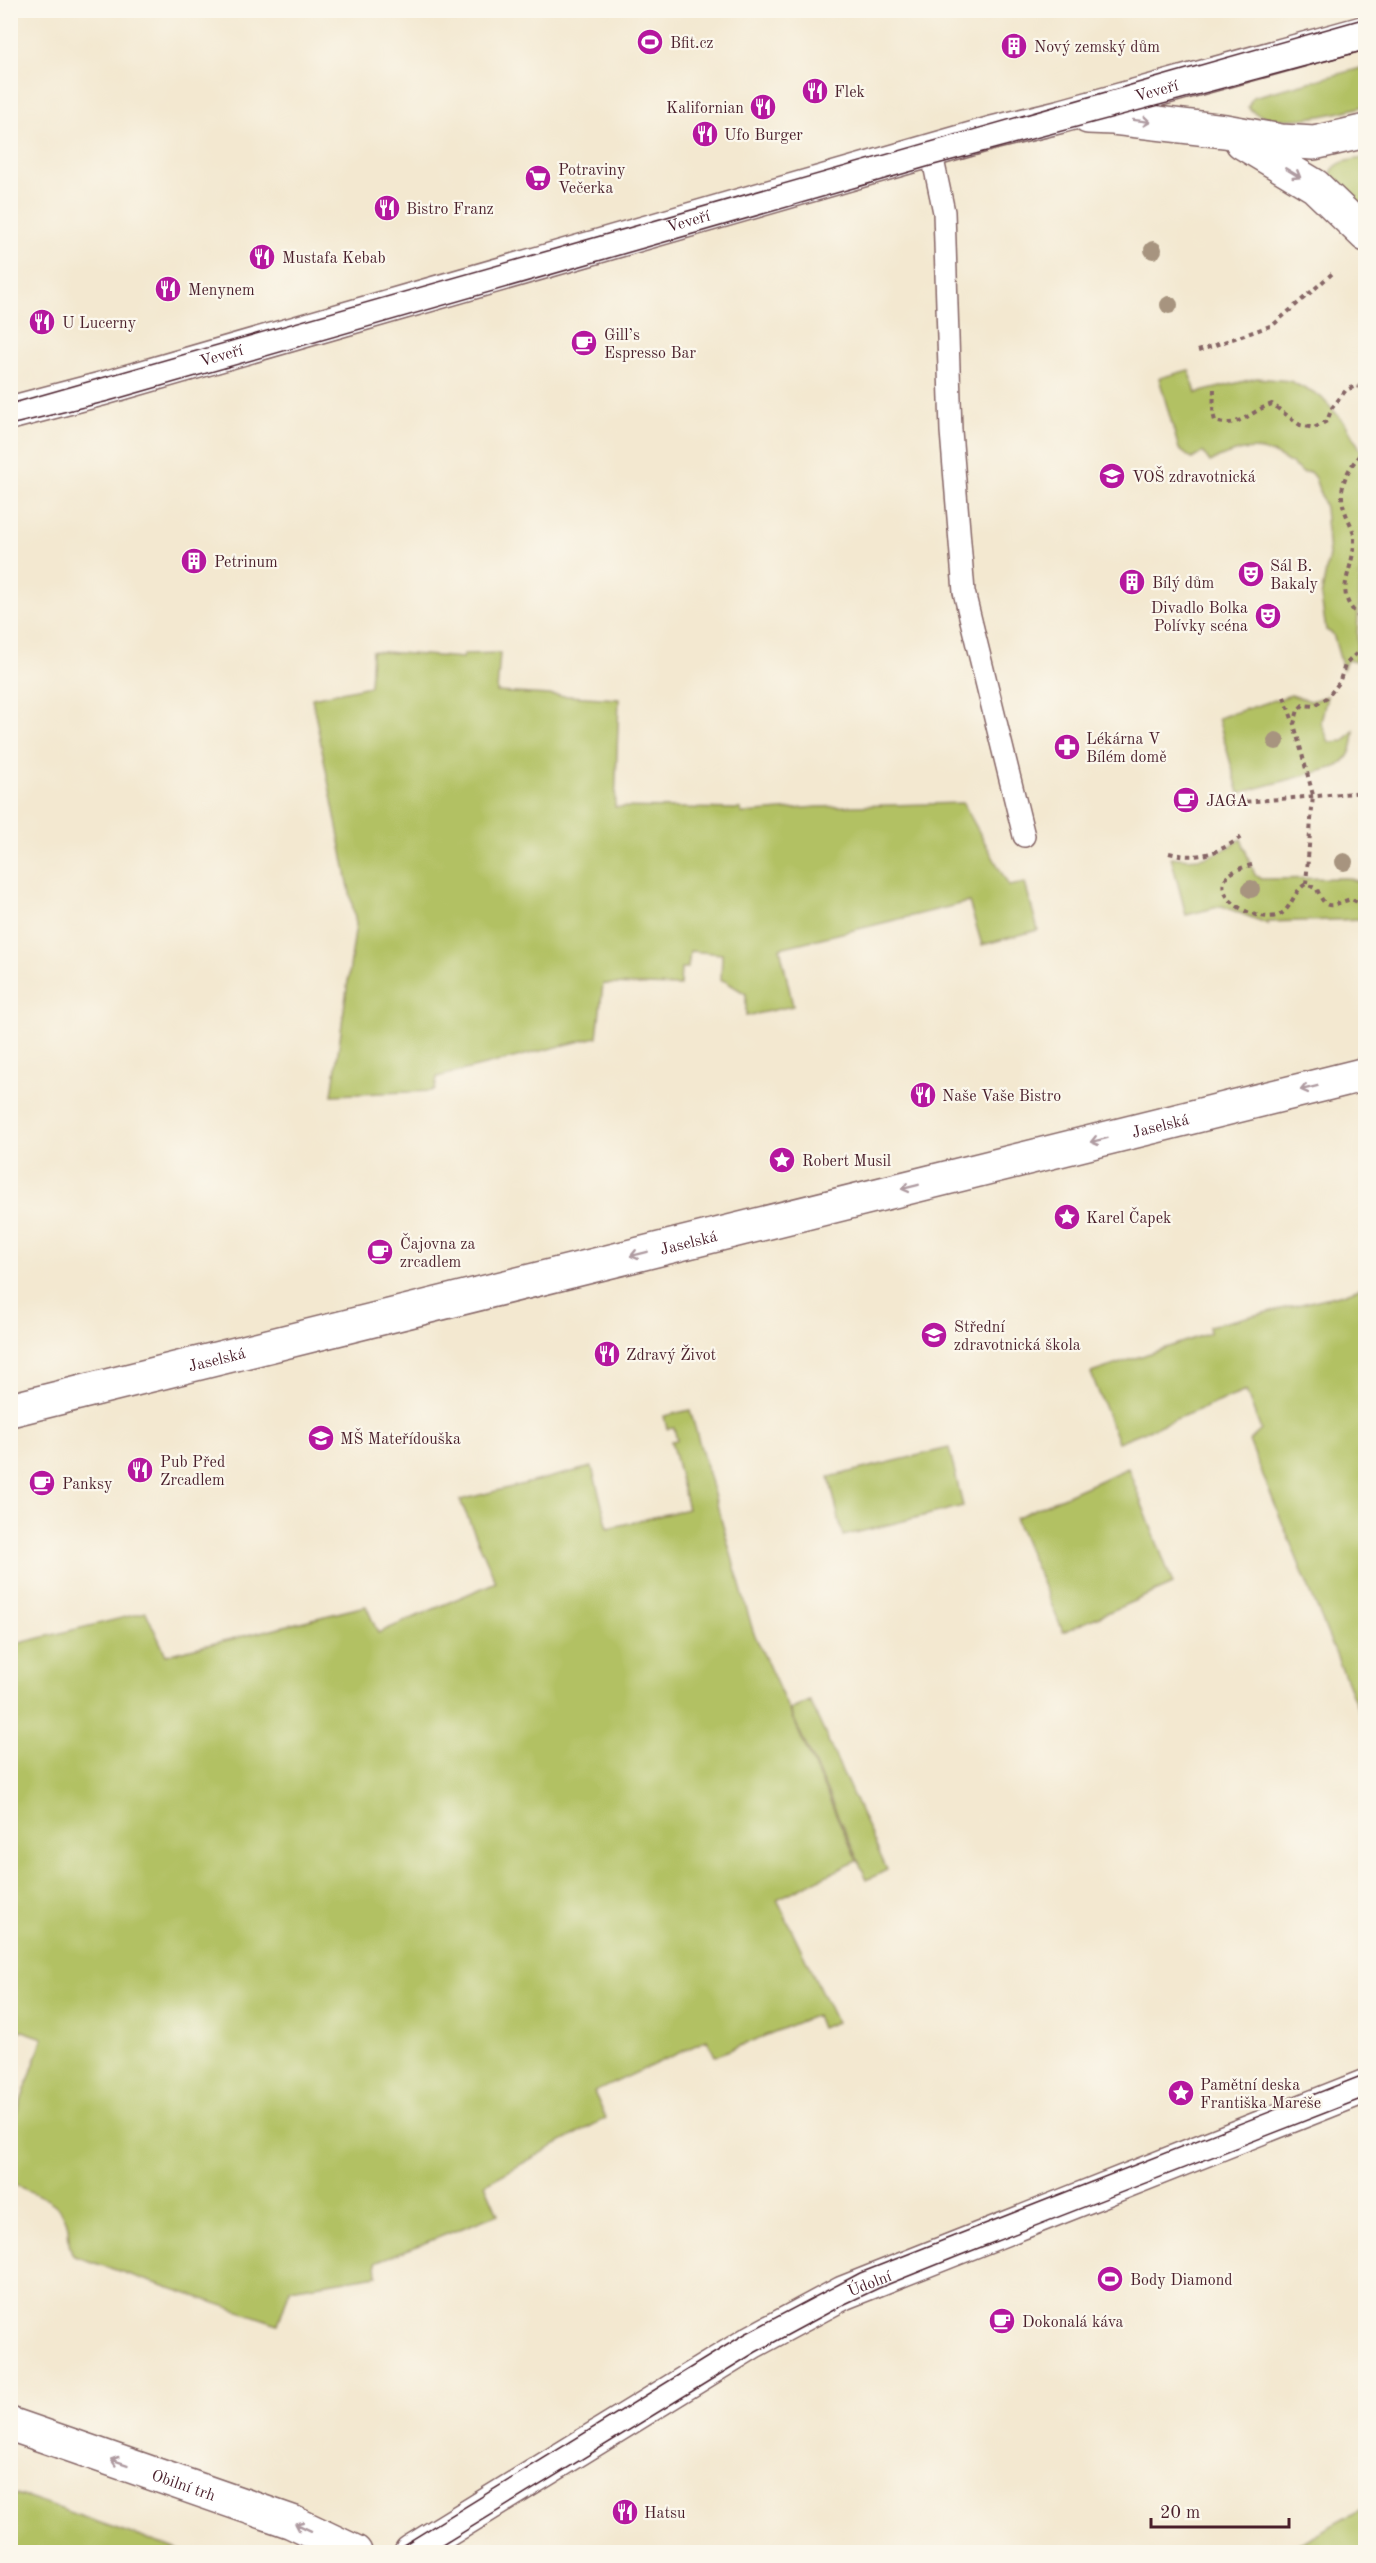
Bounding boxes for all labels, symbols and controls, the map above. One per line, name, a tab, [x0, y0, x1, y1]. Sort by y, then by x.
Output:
sports icon: Bfit.cz	[635, 27, 665, 57]
building icon: Nový zemský dům	[999, 31, 1029, 61]
place label: Bfit.cz	[670, 36, 714, 52]
place label: Nový zemský dům	[1034, 40, 1160, 56]
restaurant icon: Flek	[800, 76, 830, 106]
street label: Veveří	[1133, 78, 1181, 105]
place label: Flek	[834, 85, 865, 101]
restaurant icon: Kalifornian	[748, 92, 778, 122]
place label: Kalifornian	[666, 101, 744, 117]
one-way arrow	[1131, 116, 1151, 127]
restaurant icon: Ufo Burger	[690, 119, 720, 149]
place label: Ufo Burger	[724, 128, 803, 144]
supermarket icon: Potraviny Večerka	[523, 163, 553, 193]
place label: Potraviny Večerka	[558, 163, 626, 197]
one-way arrow	[1284, 167, 1301, 179]
restaurant icon: Bistro Franz	[372, 193, 402, 223]
place label: Bistro Franz	[406, 202, 494, 218]
street label: Veveří	[665, 208, 713, 236]
restaurant icon: Mustafa Kebab	[247, 242, 277, 272]
place label: Mustafa Kebab	[282, 251, 386, 267]
restaurant icon: Menynem	[153, 274, 183, 304]
place label: Menynem	[188, 283, 255, 299]
restaurant icon: U Lucerny	[27, 307, 57, 337]
place label: U Lucerny	[62, 316, 137, 332]
cafe icon: Gill’s Espresso Bar	[569, 328, 599, 358]
place label: Gill’s Espresso Bar	[604, 328, 696, 362]
street label: Veveří	[198, 343, 246, 370]
school or university icon: VOŠ zdravotnická	[1097, 461, 1127, 491]
place label: VOŠ zdravotnická	[1132, 465, 1256, 486]
building icon: Petrinum	[179, 546, 209, 576]
place label: Petrinum	[214, 555, 278, 571]
theatre icon: Sál B. Bakaly	[1236, 559, 1266, 589]
place label: Sál B. Bakaly	[1270, 559, 1318, 593]
building icon: Bílý dům	[1117, 567, 1147, 597]
place label: Bílý dům	[1152, 576, 1215, 592]
place label: Divadlo Bolka Polívky scéna	[1151, 601, 1248, 635]
theatre icon: Divadlo Bolka Polívky scéna	[1253, 601, 1283, 631]
pharmacy icon: Lékárna V Bílém domě	[1052, 732, 1082, 762]
place label: Lékárna V Bílém domě	[1086, 732, 1167, 766]
cafe icon: JAGA	[1171, 785, 1201, 815]
place label: JAGA	[1206, 794, 1248, 810]
restaurant icon: Naše Vaše Bistro	[908, 1080, 938, 1110]
one-way arrow	[1300, 1083, 1319, 1095]
place label: Naše Vaše Bistro	[942, 1089, 1061, 1105]
street label: Jaselská	[1130, 1112, 1191, 1142]
one-way arrow	[1090, 1135, 1109, 1147]
place icon: Robert Musil	[767, 1145, 797, 1175]
place label: Robert Musil	[802, 1154, 891, 1170]
one-way arrow	[901, 1181, 920, 1193]
place icon: Karel Čapek	[1052, 1202, 1082, 1232]
place label: Karel Čapek	[1086, 1206, 1171, 1227]
street label: Jaselská	[659, 1229, 719, 1259]
place label: Čajovna za zrcadlem	[400, 1232, 476, 1271]
cafe icon: Čajovna za zrcadlem	[365, 1237, 395, 1267]
one-way arrow	[630, 1249, 649, 1260]
school or university icon: Střední zdravotnická škola	[919, 1320, 949, 1350]
place label: Střední zdravotnická škola	[954, 1320, 1081, 1354]
restaurant icon: Zdravý Život	[592, 1339, 622, 1369]
place label: Zdravý Život	[626, 1344, 717, 1364]
street label: Jaselská	[187, 1346, 248, 1375]
school or university icon: MŠ Mateřídouška	[306, 1423, 336, 1453]
place label: MŠ Mateřídouška	[340, 1427, 461, 1448]
restaurant icon: Pub Před Zrcadlem	[125, 1455, 155, 1485]
place label: Pub Před Zrcadlem	[160, 1455, 225, 1489]
cafe icon: Panksy	[27, 1468, 57, 1498]
place label: Panksy	[62, 1477, 113, 1493]
place icon: Pamětní deska Františka Mareše	[1166, 2078, 1196, 2108]
place label: Pamětní deska Františka Mareše	[1200, 2078, 1321, 2112]
sports icon: Body Diamond	[1095, 2264, 1125, 2294]
street label: Údolní	[844, 2268, 895, 2300]
place label: Body Diamond	[1130, 2273, 1233, 2289]
cafe icon: Dokonalá káva	[987, 2306, 1017, 2336]
place label: Dokonalá káva	[1022, 2315, 1124, 2331]
one-way arrow	[110, 2456, 129, 2467]
street label: Obilní trh	[149, 2468, 217, 2505]
scale bar	[1151, 2491, 1289, 2529]
restaurant icon: Hatsu	[610, 2497, 640, 2527]
text: 20 m	[1160, 2504, 1200, 2522]
place label: Hatsu	[644, 2506, 686, 2522]
one-way arrow	[294, 2521, 312, 2533]

